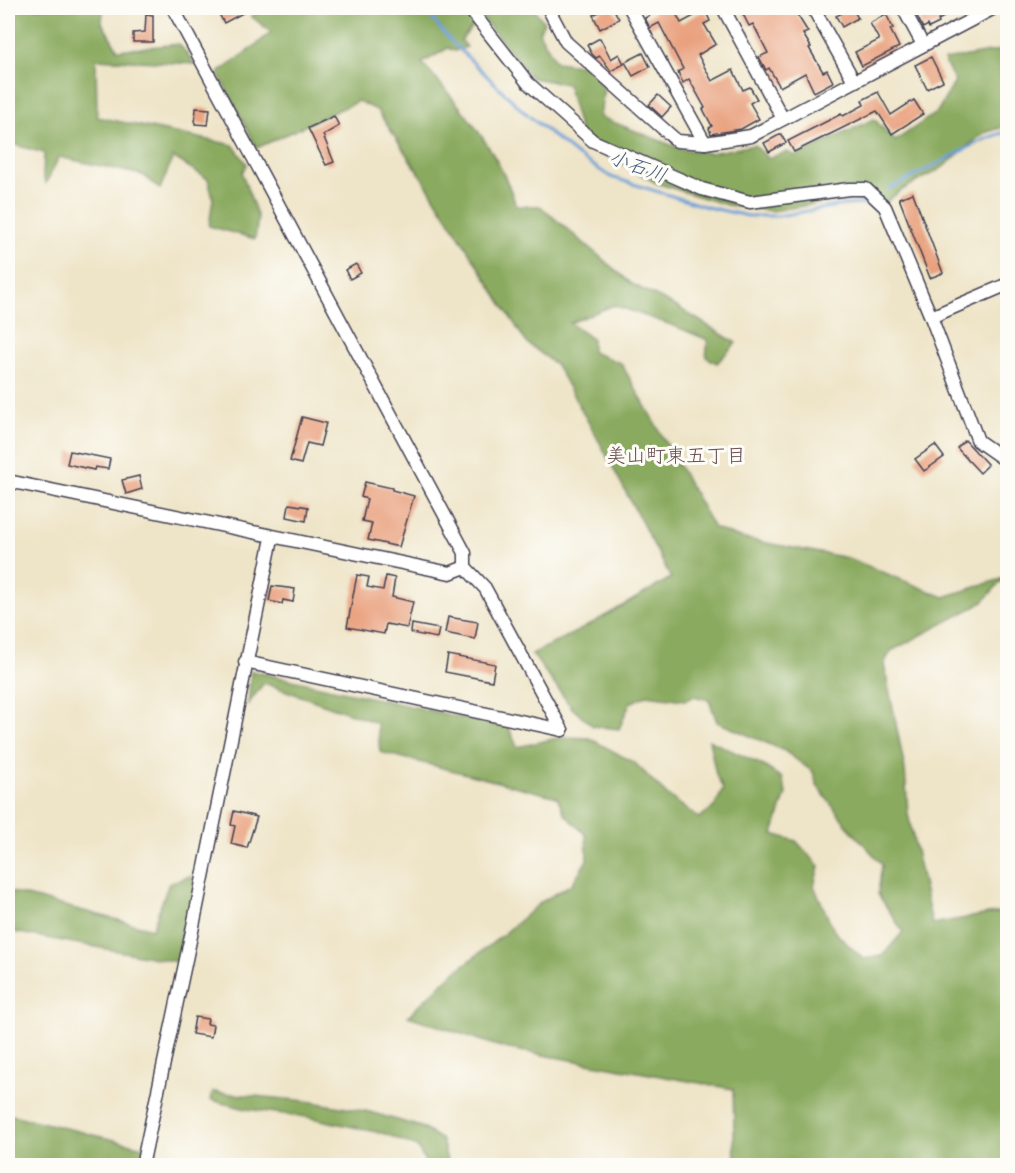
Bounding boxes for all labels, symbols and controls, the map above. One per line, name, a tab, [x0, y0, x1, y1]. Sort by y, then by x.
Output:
water label: 小石川	[605, 147, 669, 190]
district label: 美山町東五丁目	[606, 445, 746, 470]

